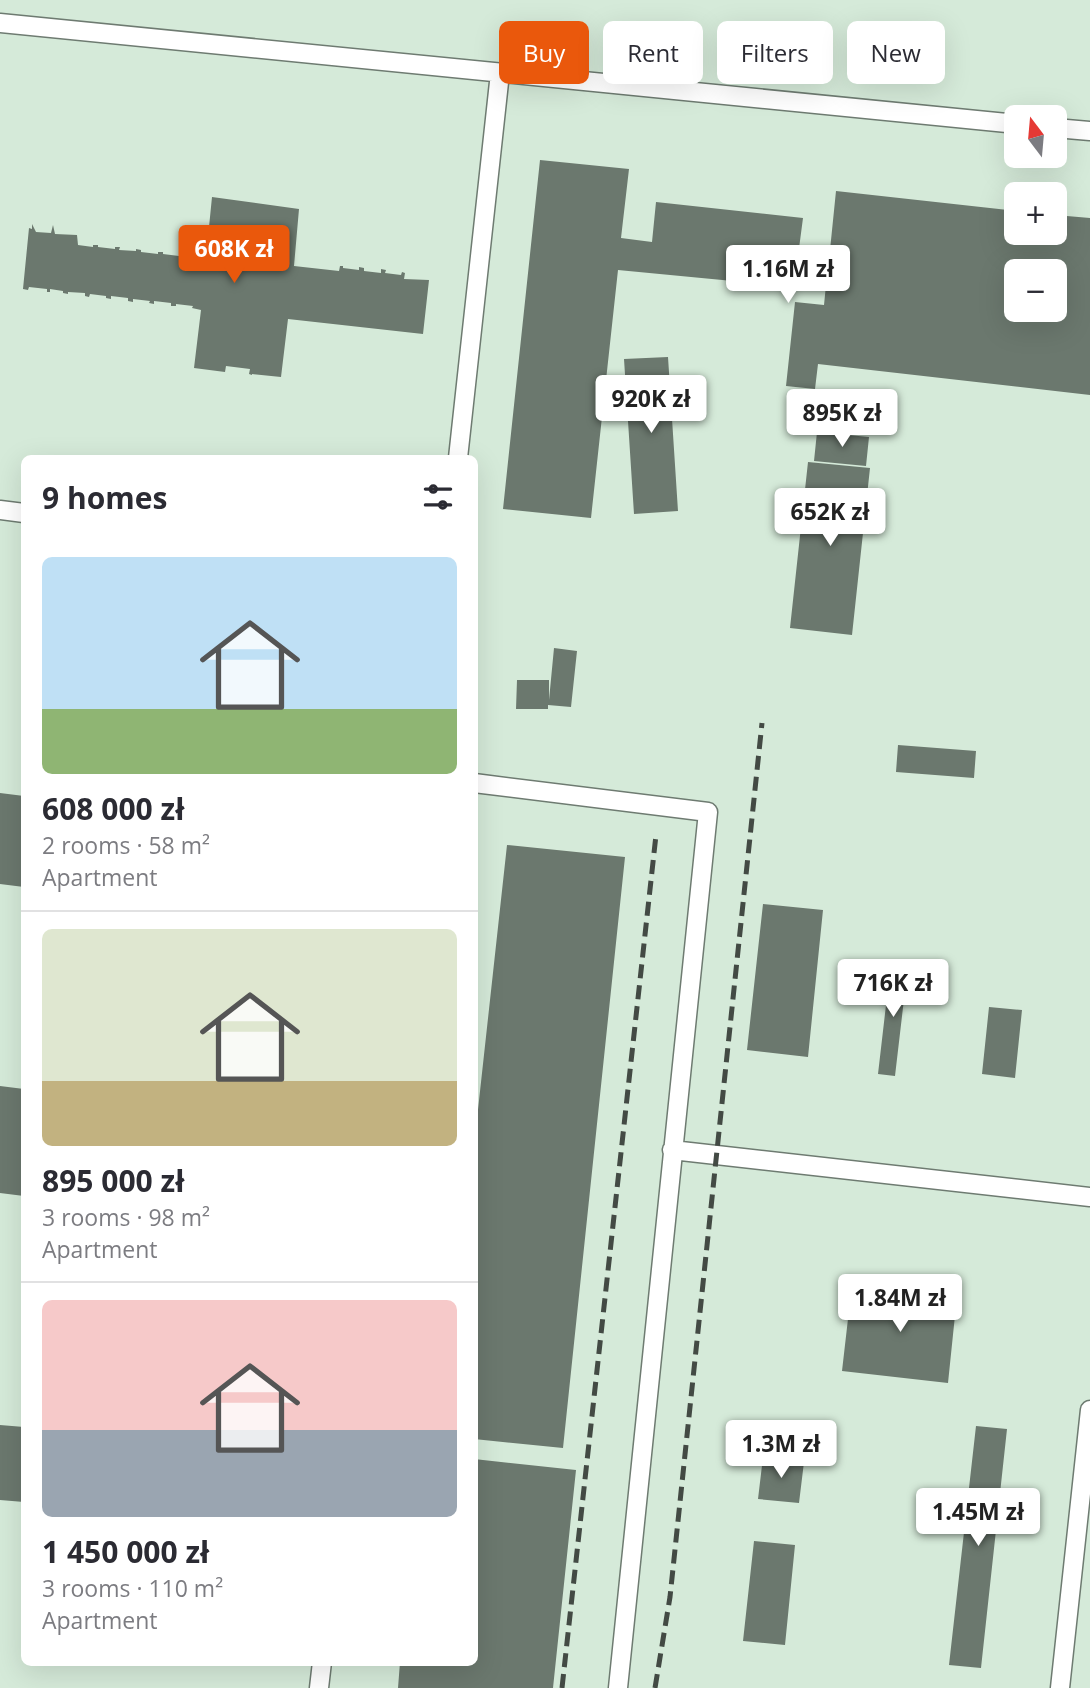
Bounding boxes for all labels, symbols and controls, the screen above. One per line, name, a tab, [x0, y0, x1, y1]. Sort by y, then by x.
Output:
chip: Buy	[499, 21, 589, 84]
chip: Rent	[603, 21, 703, 84]
chip: Filters	[717, 21, 833, 84]
chip: New	[847, 21, 945, 84]
north arrow	[1004, 105, 1068, 168]
map controls	[1004, 105, 1067, 322]
button: +	[1004, 182, 1067, 245]
pin: 608K zł	[169, 226, 299, 285]
text: 608K zł	[195, 232, 273, 264]
pin: 1.16M zł	[716, 246, 860, 305]
text: 1.16M zł	[742, 252, 834, 284]
button: −	[1004, 259, 1067, 322]
pin: 920K zł	[586, 376, 716, 435]
text: 920K zł	[612, 382, 690, 414]
pin: 895K zł	[777, 390, 907, 449]
text: 895K zł	[803, 396, 881, 428]
text: 9 homes	[42, 477, 167, 518]
icon: filters	[419, 478, 457, 516]
pin: 652K zł	[765, 489, 895, 548]
text: 652K zł	[791, 495, 869, 527]
icon: home	[187, 602, 313, 728]
text: 608 000 zł	[42, 788, 184, 829]
text: 2 rooms · 58 m²	[42, 829, 210, 861]
text: Apartment	[42, 861, 158, 893]
pin: 716K zł	[828, 960, 958, 1019]
text: 716K zł	[854, 966, 932, 998]
icon: home	[187, 974, 313, 1100]
text: 895 000 zł	[42, 1160, 184, 1201]
text: 3 rooms · 98 m²	[42, 1201, 210, 1233]
text: Apartment	[42, 1233, 158, 1265]
pin: 1.84M zł	[828, 1274, 972, 1334]
text: 1.84M zł	[854, 1281, 946, 1313]
icon: home	[187, 1345, 313, 1471]
pin: 1.3M zł	[716, 1420, 846, 1480]
text: 1.3M zł	[742, 1427, 820, 1459]
pin: 1.45M zł	[906, 1488, 1050, 1548]
text: 1.45M zł	[932, 1495, 1024, 1527]
text: 1 450 000 zł	[42, 1531, 209, 1572]
text: 3 rooms · 110 m²	[42, 1572, 223, 1604]
text: Apartment	[42, 1604, 158, 1636]

